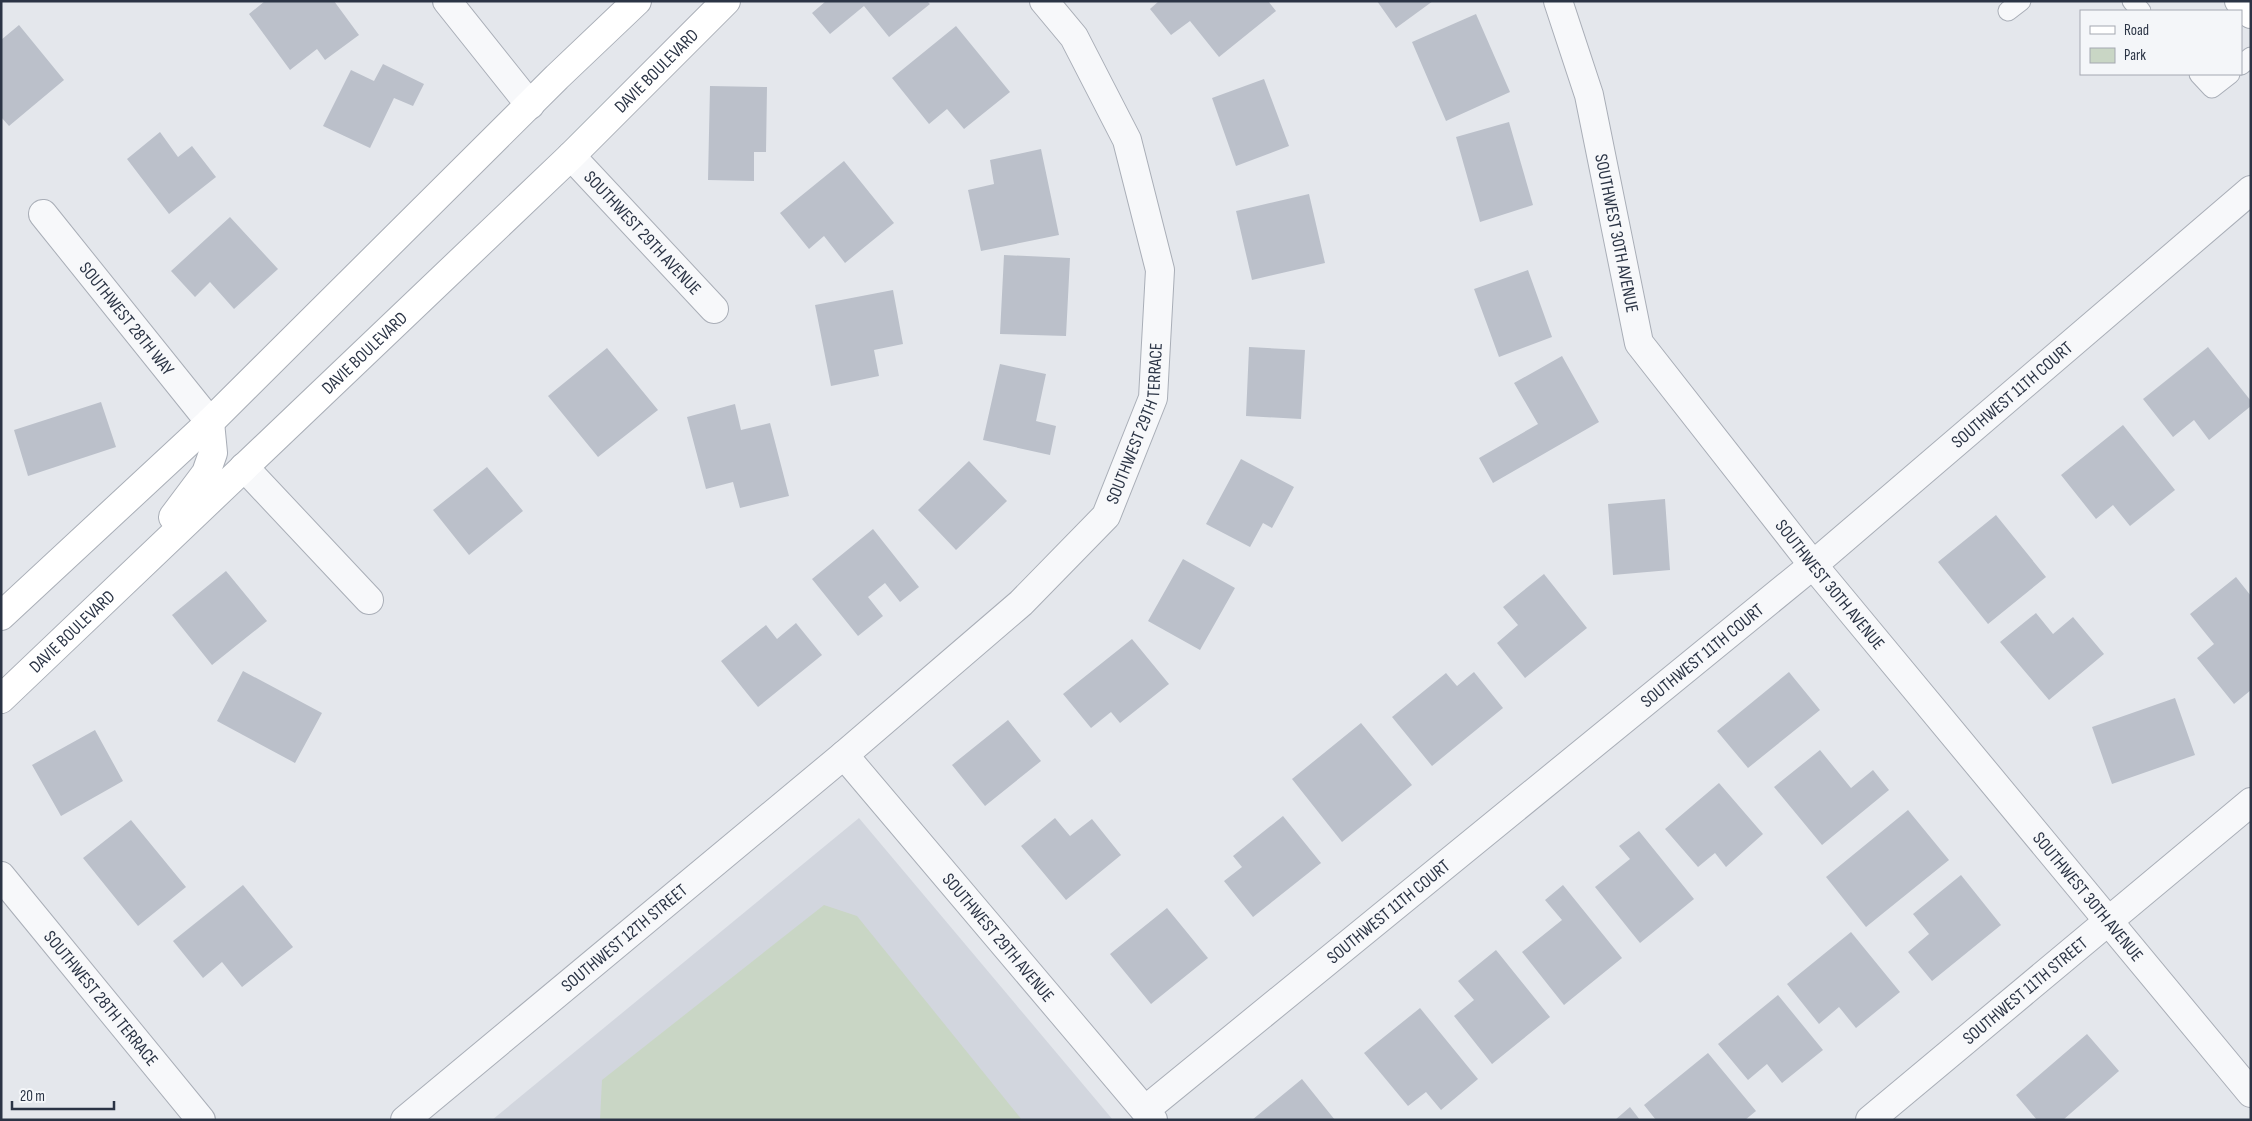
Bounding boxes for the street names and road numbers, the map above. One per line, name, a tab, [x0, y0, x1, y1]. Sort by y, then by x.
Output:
street label: DAVIE BOULEVARD	[610, 24, 703, 117]
street label: SOUTHWEST 30TH AVENUE	[1591, 152, 1643, 314]
street label: SOUTHWEST 29TH AVENUE	[580, 166, 706, 299]
street label: SOUTHWEST 28TH WAY	[75, 258, 179, 380]
street label: DAVIE BOULEVARD	[317, 307, 412, 398]
street label: SOUTHWEST 11TH COURT	[1947, 337, 2077, 452]
street label: SOUTHWEST 29TH TERRACE	[1101, 342, 1167, 507]
street label: SOUTHWEST 30TH AVENUE	[1771, 515, 1889, 654]
street label: DAVIE BOULEVARD	[25, 586, 119, 677]
street label: SOUTHWEST 11TH COURT	[1636, 599, 1768, 712]
street label: SOUTHWEST 30TH AVENUE	[2029, 828, 2148, 966]
street label: SOUTHWEST 11TH COURT	[1323, 855, 1454, 968]
street label: SOUTHWEST 29TH AVENUE	[938, 869, 1059, 1006]
street label: SOUTHWEST 12TH STREET	[557, 879, 691, 996]
street label: SOUTHWEST 28TH TERRACE	[40, 926, 163, 1070]
street label: SOUTHWEST 11TH STREET	[1958, 932, 2092, 1049]

